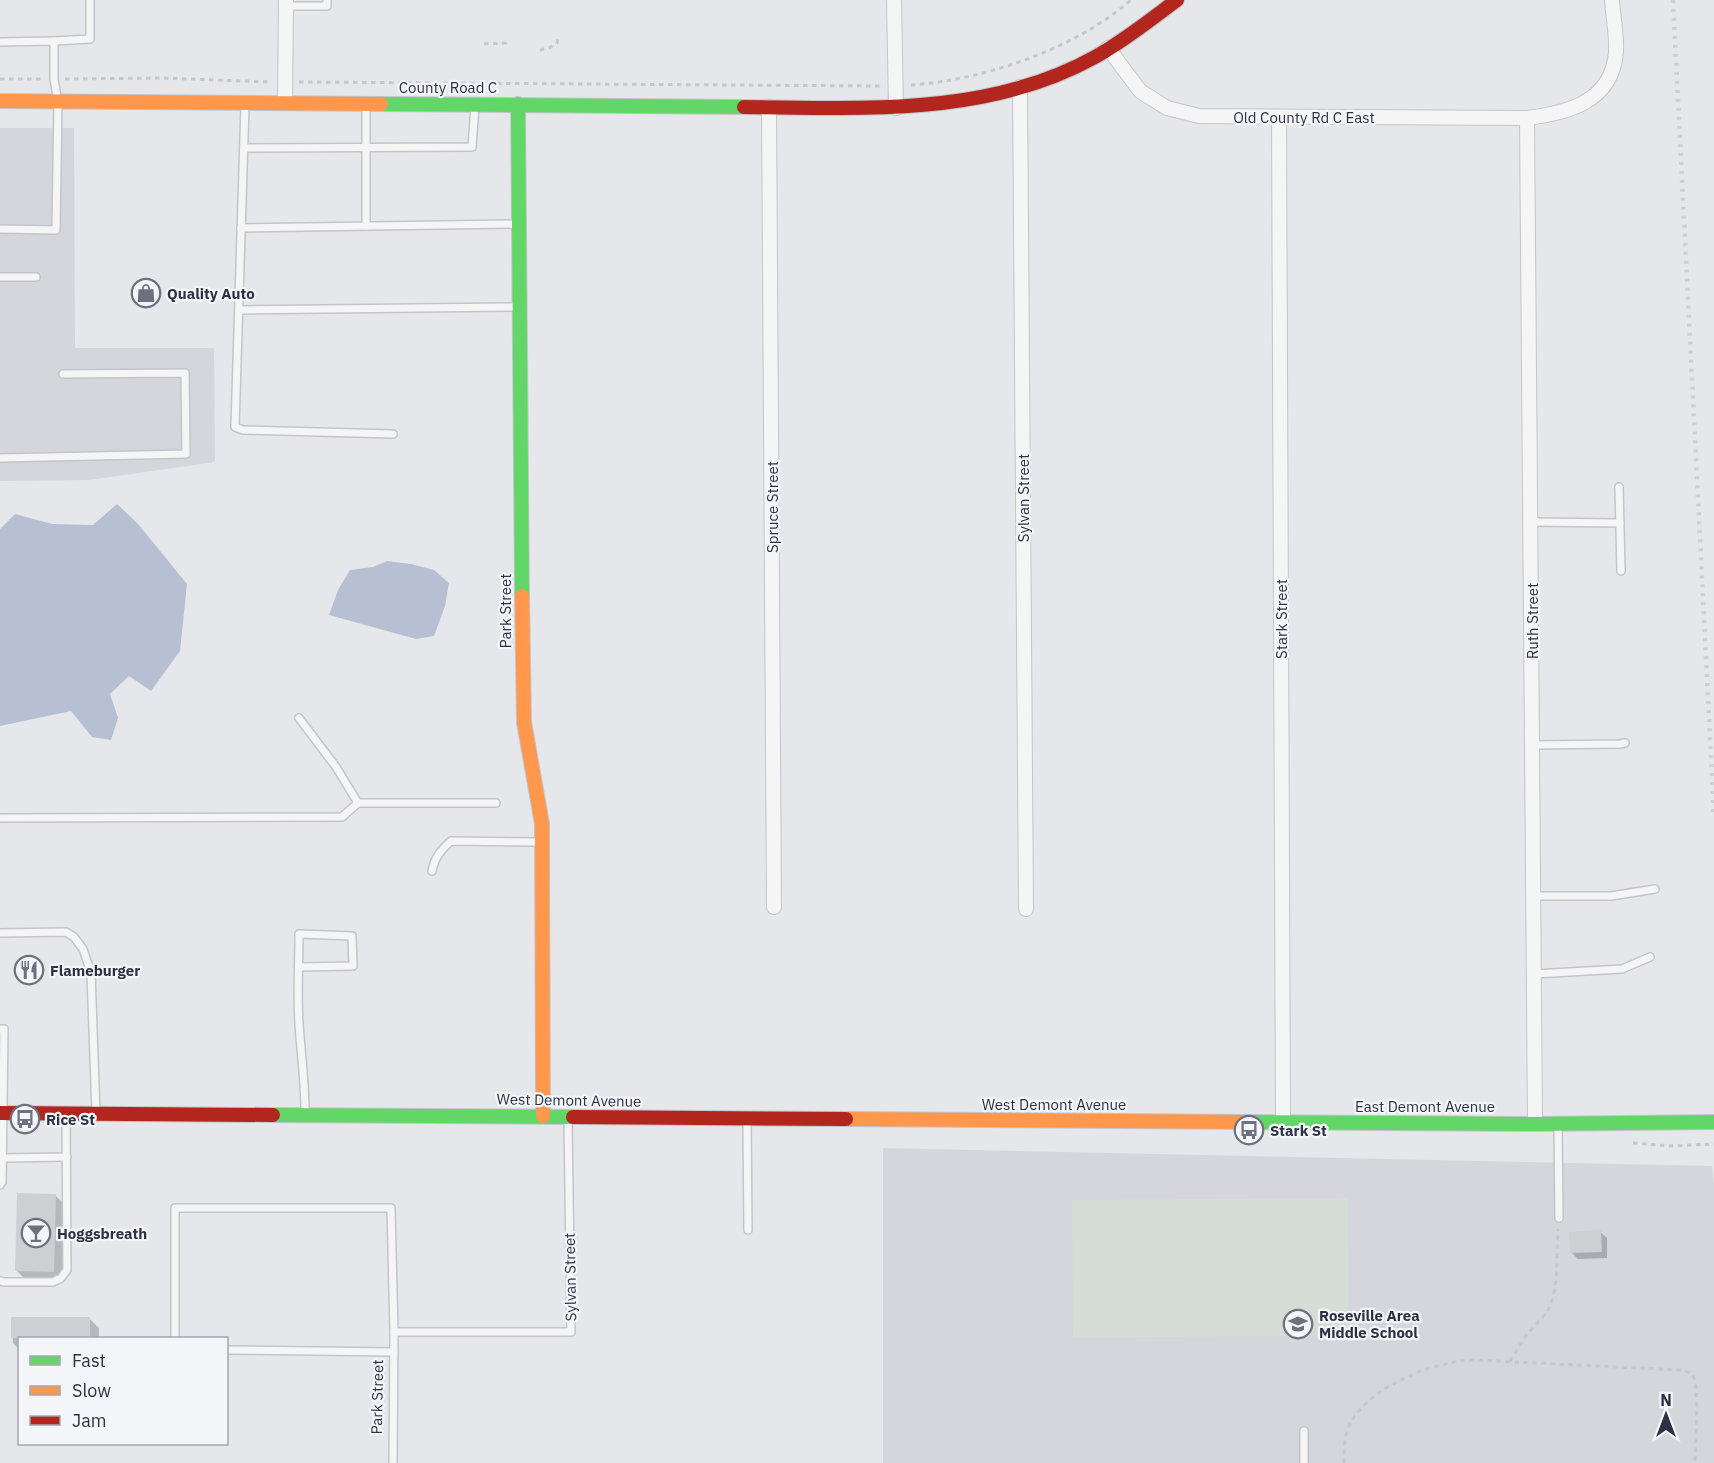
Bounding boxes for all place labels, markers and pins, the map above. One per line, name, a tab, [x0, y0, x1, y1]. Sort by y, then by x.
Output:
shop icon: Quality Auto	[130, 277, 162, 309]
place label: Quality Auto	[167, 284, 255, 303]
restaurant icon: Flameburger	[13, 954, 45, 986]
place label: Flameburger	[50, 961, 140, 980]
bus stop icon: Rice St	[9, 1103, 41, 1135]
place label: Rice St	[46, 1110, 95, 1129]
bus stop icon: Stark St	[1233, 1114, 1265, 1146]
place label: Stark St	[1270, 1121, 1327, 1140]
bar icon: Hoggsbreath	[20, 1217, 52, 1249]
place label: Hoggsbreath	[57, 1224, 147, 1243]
place label: Roseville Area Middle School	[1319, 1306, 1420, 1342]
school or university icon: Roseville Area Middle School	[1282, 1308, 1314, 1340]

